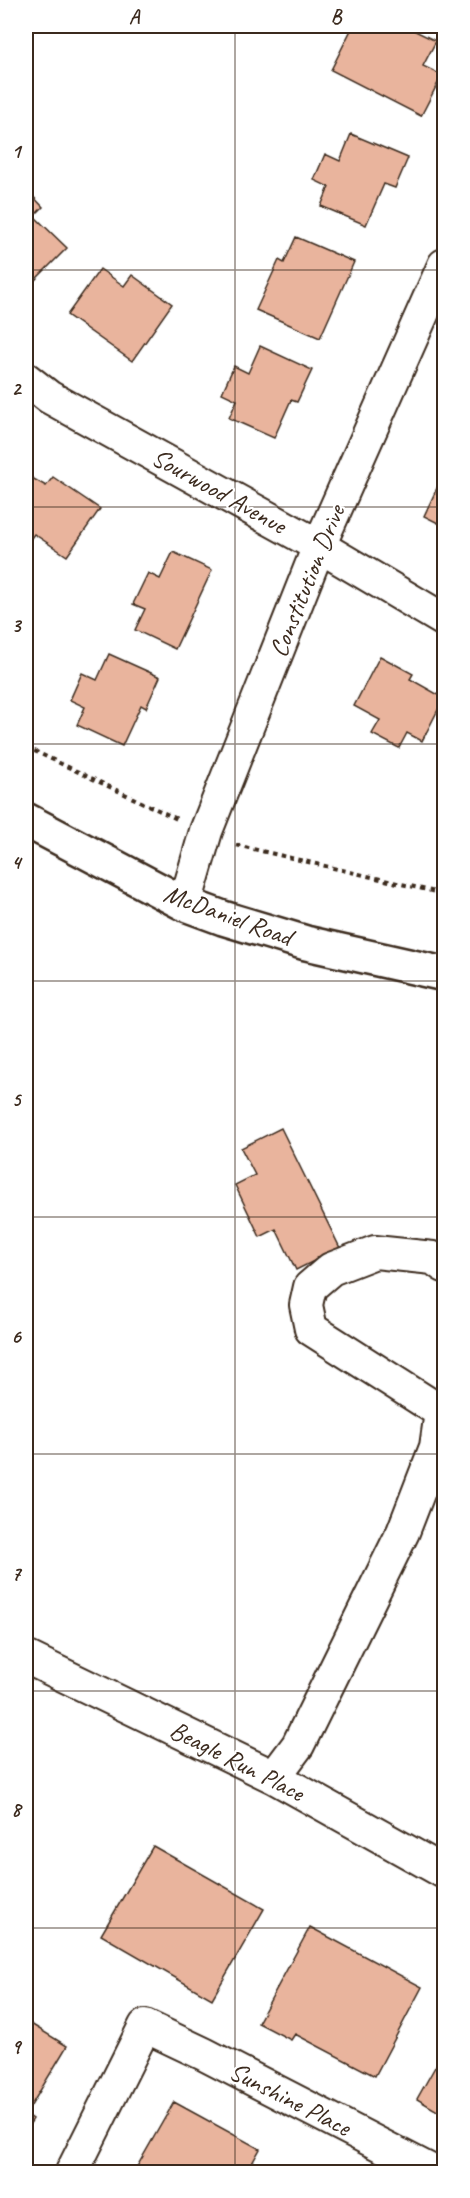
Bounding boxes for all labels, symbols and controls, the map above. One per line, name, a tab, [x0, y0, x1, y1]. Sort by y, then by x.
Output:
text: A	[129, 4, 141, 29]
text: B	[331, 4, 343, 29]
text: 1	[12, 139, 23, 164]
text: 2	[12, 376, 23, 401]
street label: Sourwood Avenue	[146, 441, 294, 543]
street label: Constitution Drive	[262, 498, 353, 662]
text: 3	[12, 613, 23, 638]
text: 4	[12, 850, 24, 875]
street label: McDaniel Road	[160, 877, 300, 955]
text: 5	[12, 1087, 23, 1112]
text: 6	[11, 1324, 22, 1349]
text: 7	[12, 1561, 23, 1586]
street label: Beagle Run Place	[164, 1713, 311, 1810]
text: 8	[12, 1797, 24, 1822]
text: 9	[12, 2034, 23, 2059]
street label: Sunshine Place	[224, 2054, 357, 2144]

